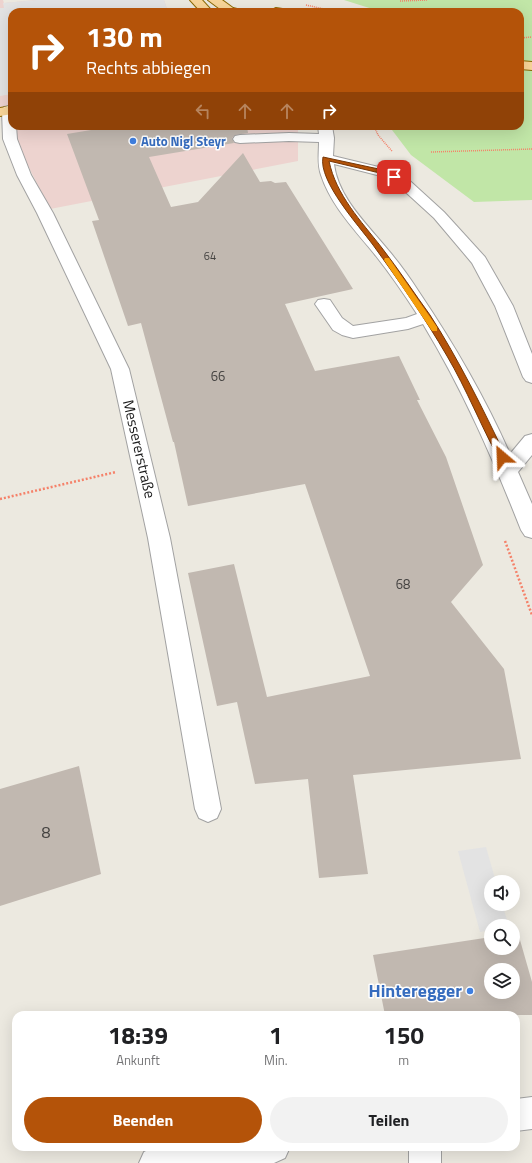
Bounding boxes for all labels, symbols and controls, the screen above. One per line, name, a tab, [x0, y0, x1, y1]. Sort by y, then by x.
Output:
text: 130 m	[86, 15, 163, 58]
icon: right	[20, 24, 72, 76]
text: Rechts abbiegen	[86, 54, 211, 81]
icon: left	[192, 100, 214, 122]
icon: ahead	[234, 100, 256, 122]
icon: ahead	[276, 100, 298, 122]
icon: right	[318, 100, 340, 122]
place label: Auto Nigl Steyr	[141, 131, 226, 151]
marker: Auto Nigl Steyr	[128, 136, 138, 146]
pin	[377, 160, 411, 194]
icon: arrive	[383, 166, 405, 188]
house number: 64	[204, 248, 216, 264]
house number: 66	[211, 366, 225, 386]
street label: Messererstraße	[117, 397, 162, 500]
position arrow	[481, 436, 523, 478]
house number: 68	[396, 574, 410, 594]
house number: 8	[42, 820, 51, 844]
map controls	[484, 875, 520, 999]
button: sound	[484, 875, 520, 911]
button: search	[484, 919, 520, 955]
button: layers	[484, 963, 520, 999]
place label: Hinteregger	[369, 977, 462, 1004]
marker: Hinteregger	[465, 986, 475, 996]
text: 18:39	[108, 1017, 168, 1053]
text: 1	[269, 1017, 283, 1053]
text: 150	[384, 1017, 424, 1053]
text: Ankunft	[116, 1050, 160, 1070]
text: Min.	[264, 1050, 288, 1070]
text: m	[398, 1050, 409, 1070]
button: Beenden	[24, 1097, 262, 1143]
button: Teilen	[270, 1097, 508, 1143]

